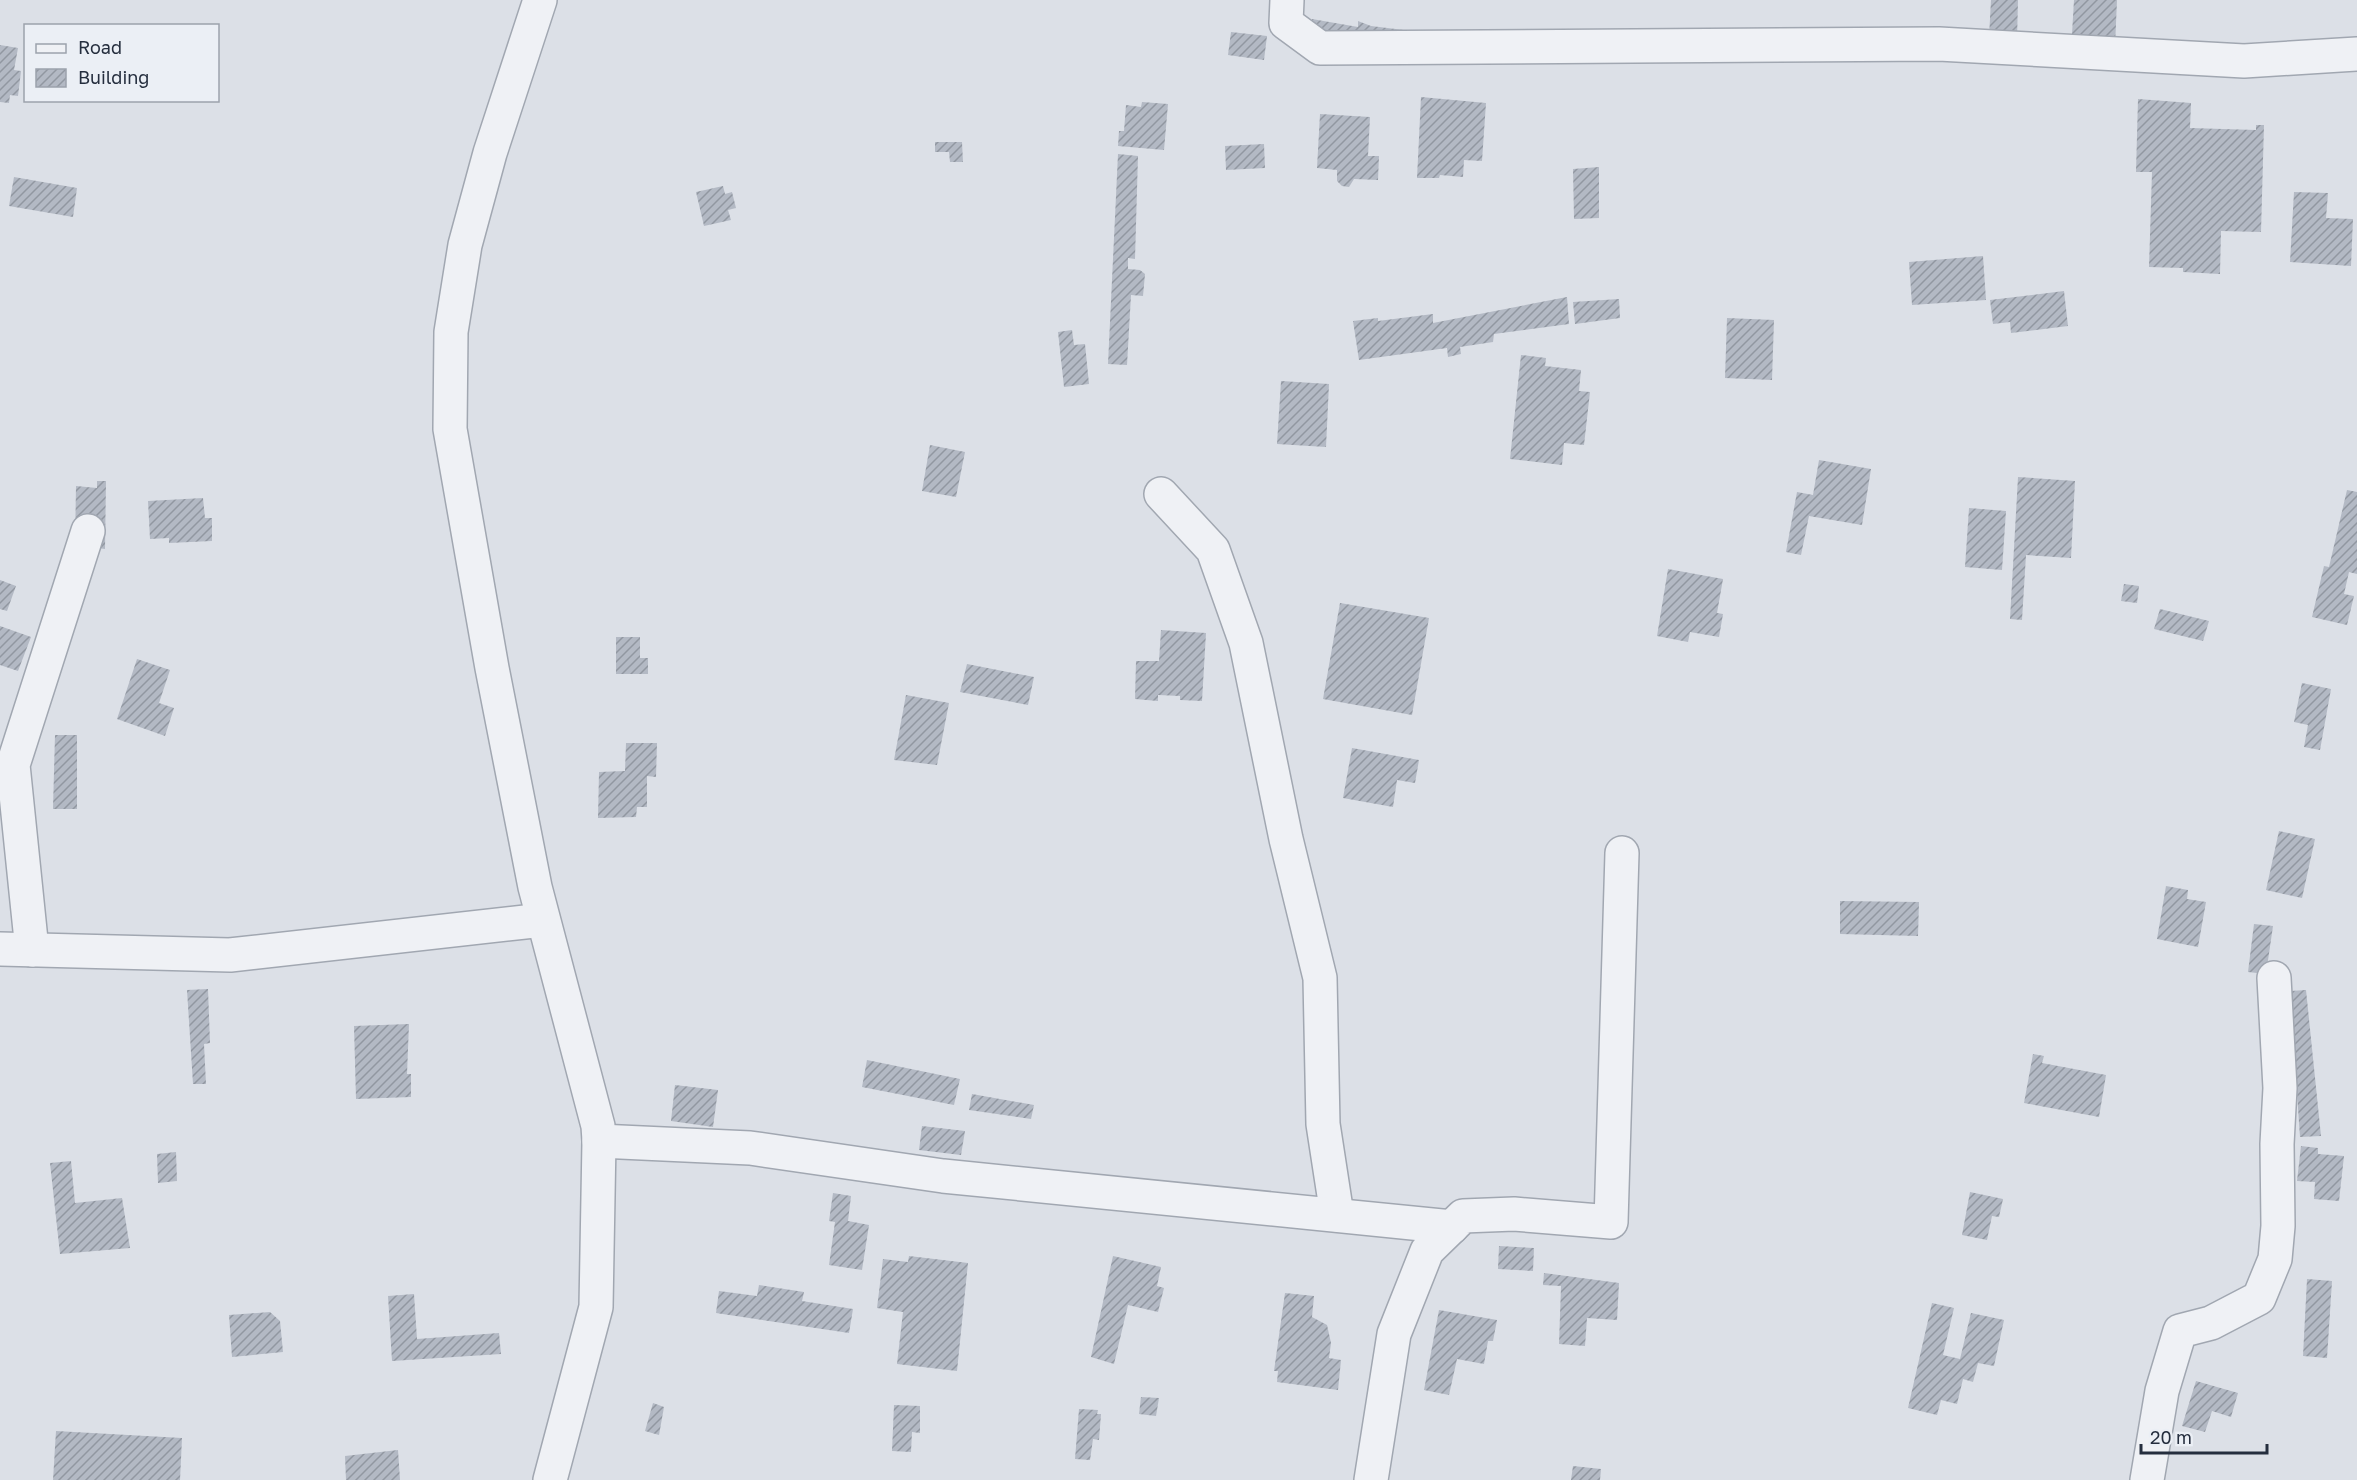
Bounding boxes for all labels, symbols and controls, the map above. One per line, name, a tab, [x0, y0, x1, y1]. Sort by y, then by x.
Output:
legend	[24, 24, 219, 102]
text: Road	[78, 36, 122, 58]
text: Building	[78, 66, 149, 88]
scale bar	[2141, 1417, 2267, 1455]
text: 20 m	[2150, 1426, 2192, 1448]

